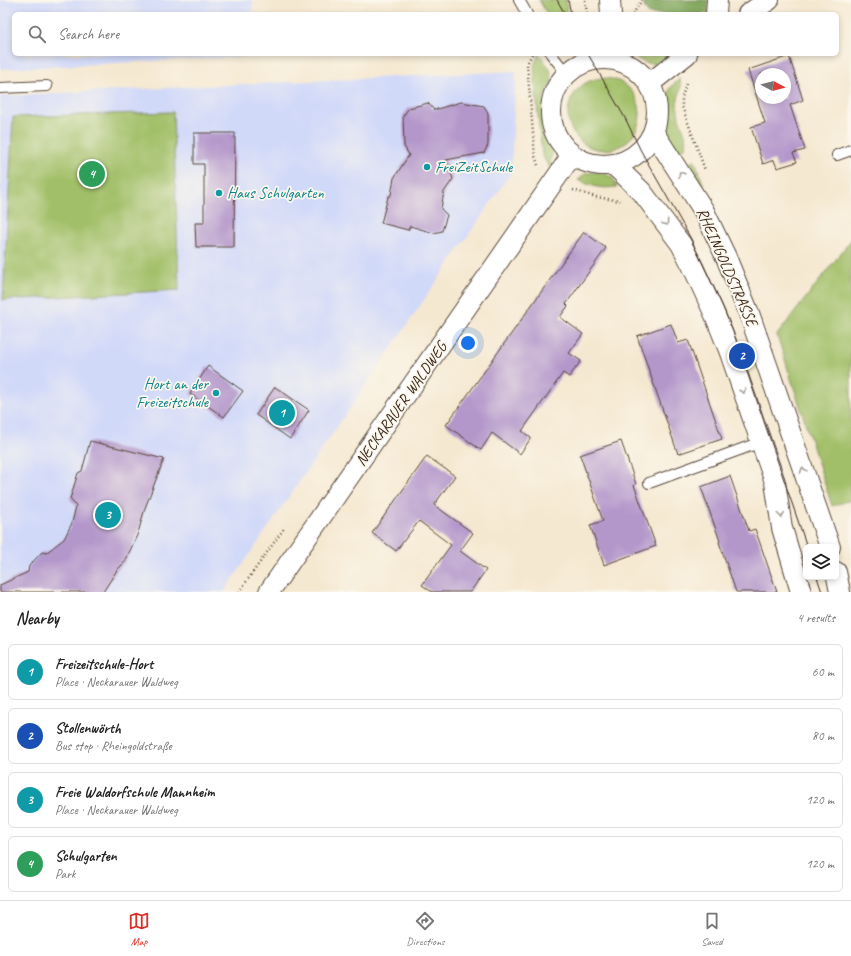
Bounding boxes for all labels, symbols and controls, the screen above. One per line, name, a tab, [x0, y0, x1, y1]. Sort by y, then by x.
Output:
search box	[12, 12, 839, 56]
icon: search	[26, 23, 48, 45]
text: Search here	[58, 25, 119, 44]
north arrow	[755, 68, 791, 104]
place label: FreiZeitSchule	[435, 157, 514, 177]
pin: 4	[79, 159, 105, 189]
marker: FreiZeitSchule	[422, 162, 432, 172]
one-way arrow	[678, 171, 685, 178]
place label: Haus Schulgarten	[227, 183, 324, 203]
marker: Haus Schulgarten	[214, 188, 224, 198]
street label: RHEINGOLDSTRASSE	[692, 205, 763, 331]
one-way arrow	[661, 218, 668, 225]
your location	[458, 333, 478, 353]
street label: NECKARAUER WALDWEG	[351, 336, 453, 470]
pin: 2	[729, 341, 755, 371]
place label: Hort an der Freizeitschule	[136, 374, 210, 412]
one-way arrow	[738, 387, 747, 394]
marker: Hort an der Freizeitschule	[211, 388, 221, 398]
pin: 1	[269, 398, 295, 428]
one-way arrow	[800, 467, 808, 474]
pin: 3	[95, 500, 121, 530]
one-way arrow	[776, 512, 785, 518]
map controls	[803, 544, 839, 580]
button: layers	[803, 544, 839, 580]
text: Nearby	[16, 608, 59, 629]
text: 4 results	[797, 610, 835, 626]
text: Freizeitschule-Hort	[55, 655, 153, 674]
text: 1	[27, 664, 33, 680]
text: 60 m	[812, 664, 834, 680]
text: Place · Neckarauer Waldweg	[55, 674, 178, 690]
text: Stollenwörth	[55, 719, 121, 738]
text: 2	[27, 728, 33, 744]
text: 80 m	[812, 728, 834, 744]
text: Bus stop · Rheingoldstraße	[55, 738, 172, 754]
text: Freie Waldorfschule Mannheim	[55, 783, 215, 802]
text: 3	[27, 792, 33, 808]
text: 120 m	[806, 792, 834, 808]
text: Place · Neckarauer Waldweg	[55, 802, 178, 818]
text: Schulgarten	[55, 847, 117, 866]
text: 4	[27, 856, 33, 872]
text: 120 m	[806, 856, 834, 872]
text: Park	[55, 866, 76, 882]
tab: Map	[128, 910, 150, 948]
tab: Directions	[406, 910, 445, 948]
tab: Saved	[701, 910, 723, 948]

